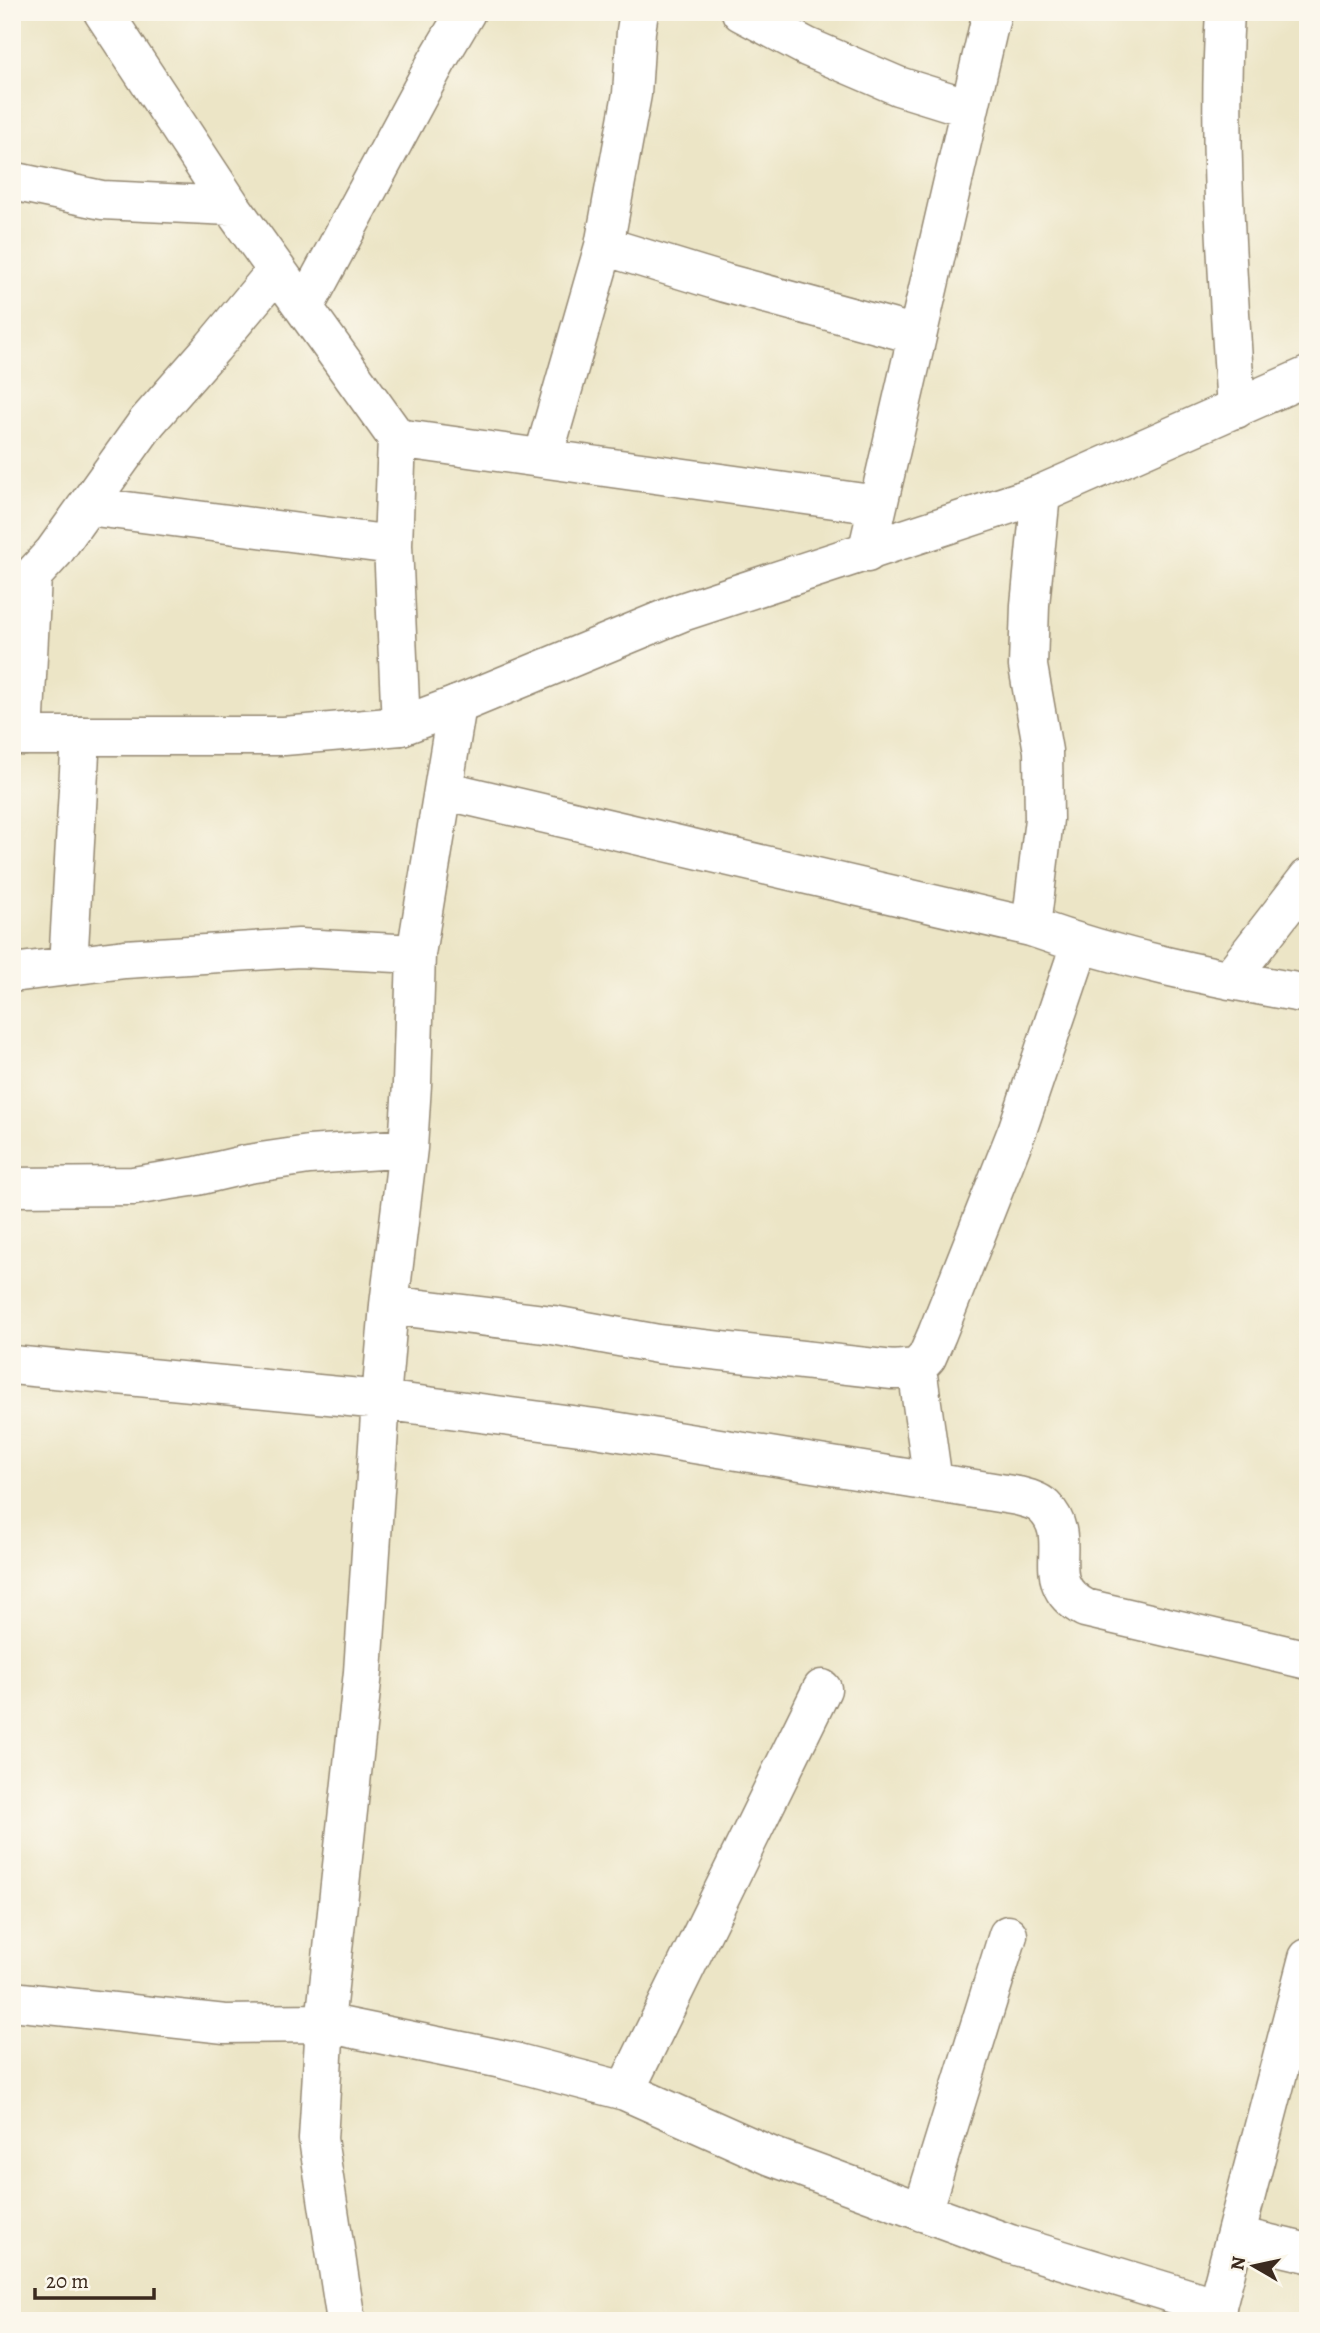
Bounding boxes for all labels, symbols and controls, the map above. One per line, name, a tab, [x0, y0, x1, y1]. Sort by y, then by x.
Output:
north arrow	[1218, 2232, 1288, 2302]
text: N	[1224, 2254, 1252, 2272]
scale bar	[35, 2256, 154, 2300]
text: 20 m	[46, 2267, 89, 2295]

